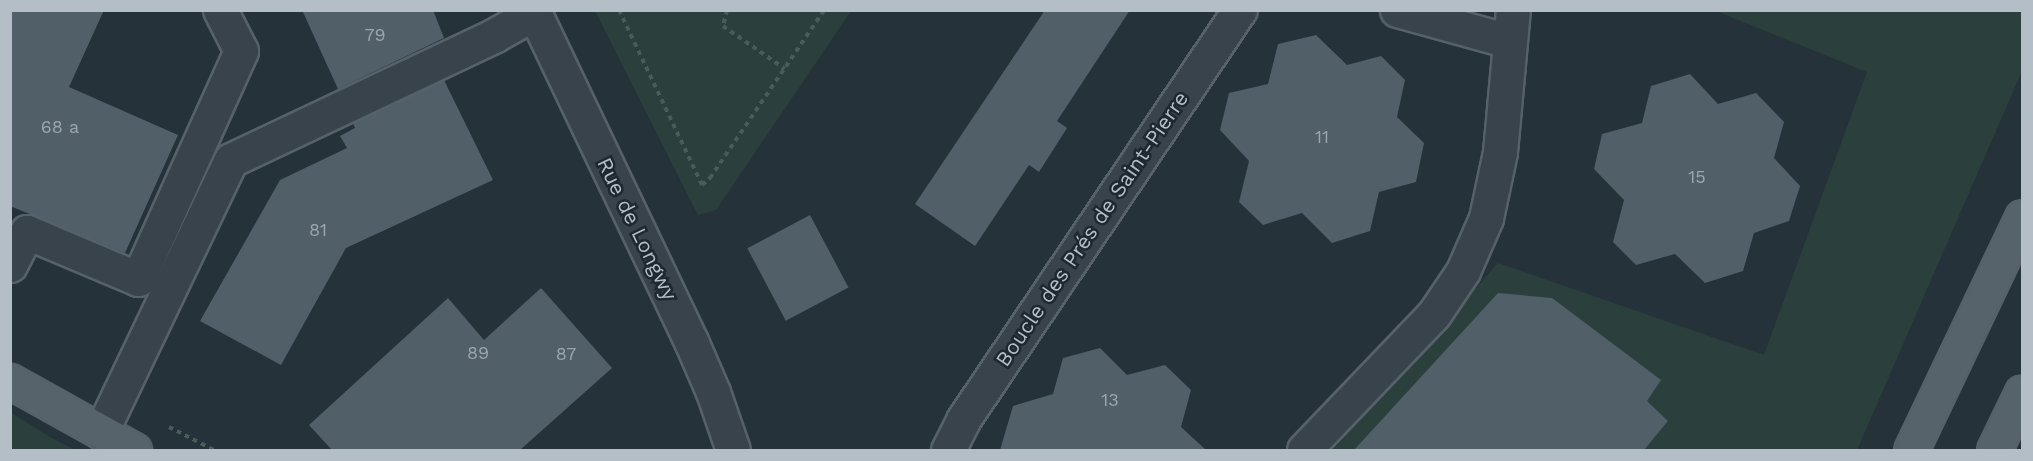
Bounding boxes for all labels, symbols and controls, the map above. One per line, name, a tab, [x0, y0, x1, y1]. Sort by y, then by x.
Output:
house number: 79	[364, 24, 386, 46]
street label: Boucle des Prés de Saint-Pierre	[990, 87, 1194, 371]
house number: 68 a	[41, 116, 79, 138]
house number: 11	[1315, 126, 1329, 148]
street label: Rue de Longwy	[592, 154, 682, 304]
house number: 15	[1688, 166, 1706, 188]
house number: 81	[309, 219, 327, 241]
house number: 89	[467, 342, 489, 364]
house number: 87	[556, 343, 576, 365]
house number: 13	[1101, 389, 1119, 411]

